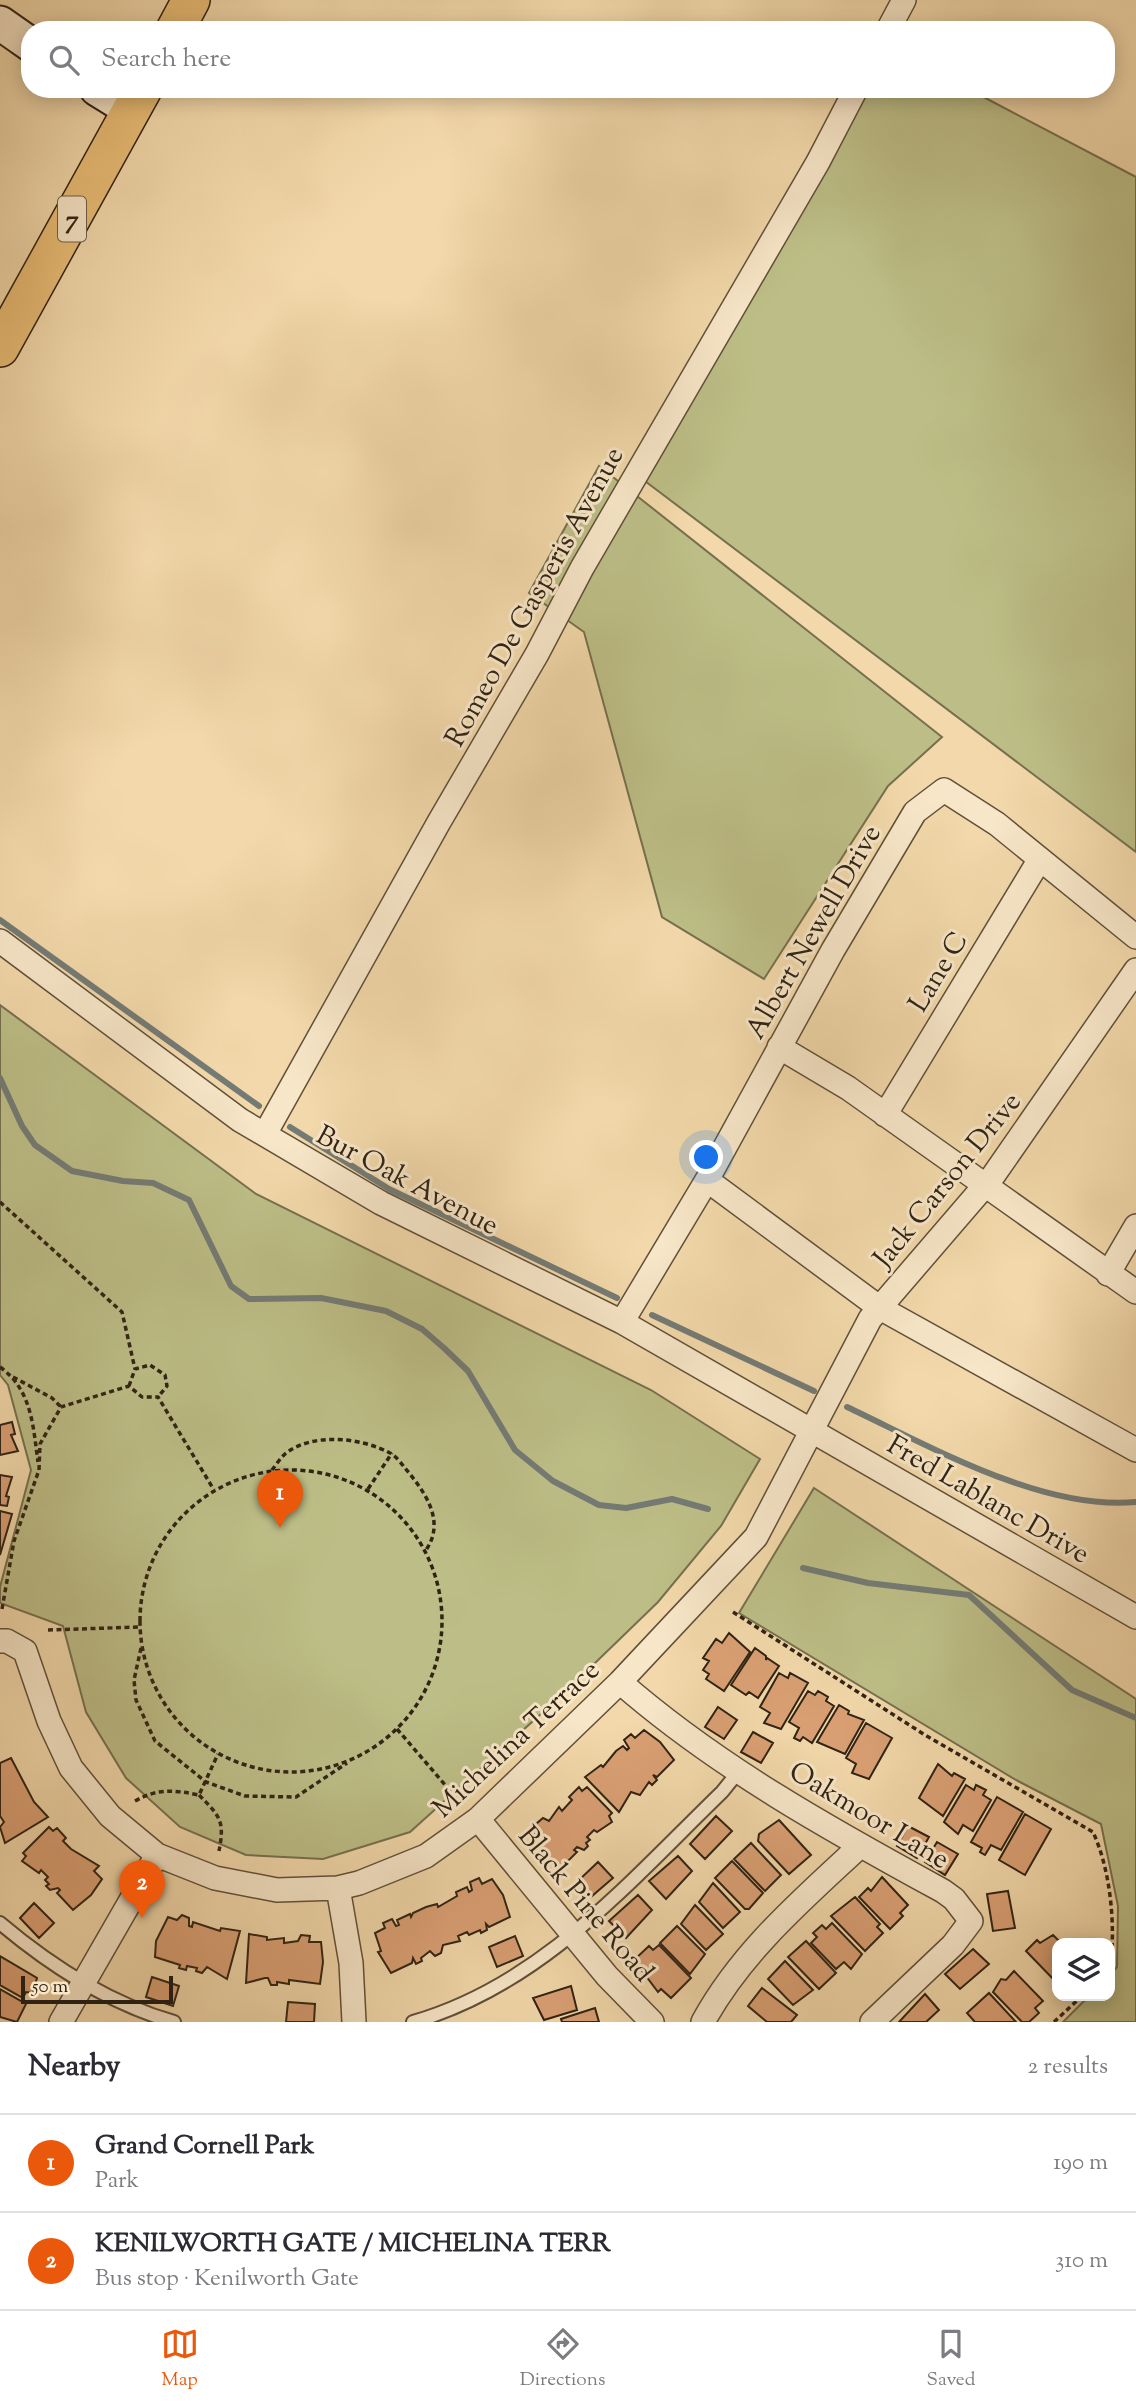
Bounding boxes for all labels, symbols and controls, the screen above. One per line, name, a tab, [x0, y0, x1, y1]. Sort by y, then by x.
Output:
search box	[21, 21, 1115, 98]
icon: search	[45, 41, 83, 79]
text: Search here	[101, 41, 231, 78]
road number: 7	[58, 196, 86, 242]
street label: Romeo De Gasperis Avenue	[436, 440, 635, 755]
street label: Albert Newell Drive	[737, 818, 892, 1047]
street label: Lane C	[900, 925, 979, 1020]
street label: Jack Carson Drive	[864, 1084, 1032, 1279]
street label: Bur Oak Avenue	[308, 1117, 505, 1247]
your location	[689, 1140, 723, 1174]
street label: Fred Lablanc Drive	[879, 1426, 1096, 1575]
pin: 1	[257, 1470, 303, 1528]
street label: Michelina Terrace	[424, 1652, 610, 1828]
street label: Oakmoor Lane	[781, 1753, 956, 1880]
street label: Black Pine Road	[507, 1818, 662, 1992]
pin: 2	[119, 1860, 165, 1918]
map controls	[1052, 1938, 1115, 2001]
button: layers	[1052, 1938, 1115, 2001]
scale bar	[21, 1973, 173, 2005]
text: 50 m	[32, 1974, 68, 2001]
text: Nearby	[28, 2046, 120, 2089]
text: 2 results	[1028, 2051, 1108, 2084]
text: Grand Cornell Park	[95, 2128, 314, 2165]
text: 1	[47, 2147, 55, 2180]
text: 190 m	[1053, 2147, 1108, 2180]
text: Park	[95, 2165, 139, 2198]
text: KENILWORTH GATE / MICHELINA TERR	[95, 2226, 611, 2263]
text: 2	[46, 2245, 56, 2278]
text: 310 m	[1055, 2245, 1108, 2278]
text: Bus stop · Kenilworth Gate	[95, 2263, 359, 2296]
tab: Map	[161, 2325, 199, 2394]
tab: Directions	[520, 2325, 605, 2394]
tab: Saved	[927, 2325, 975, 2394]

